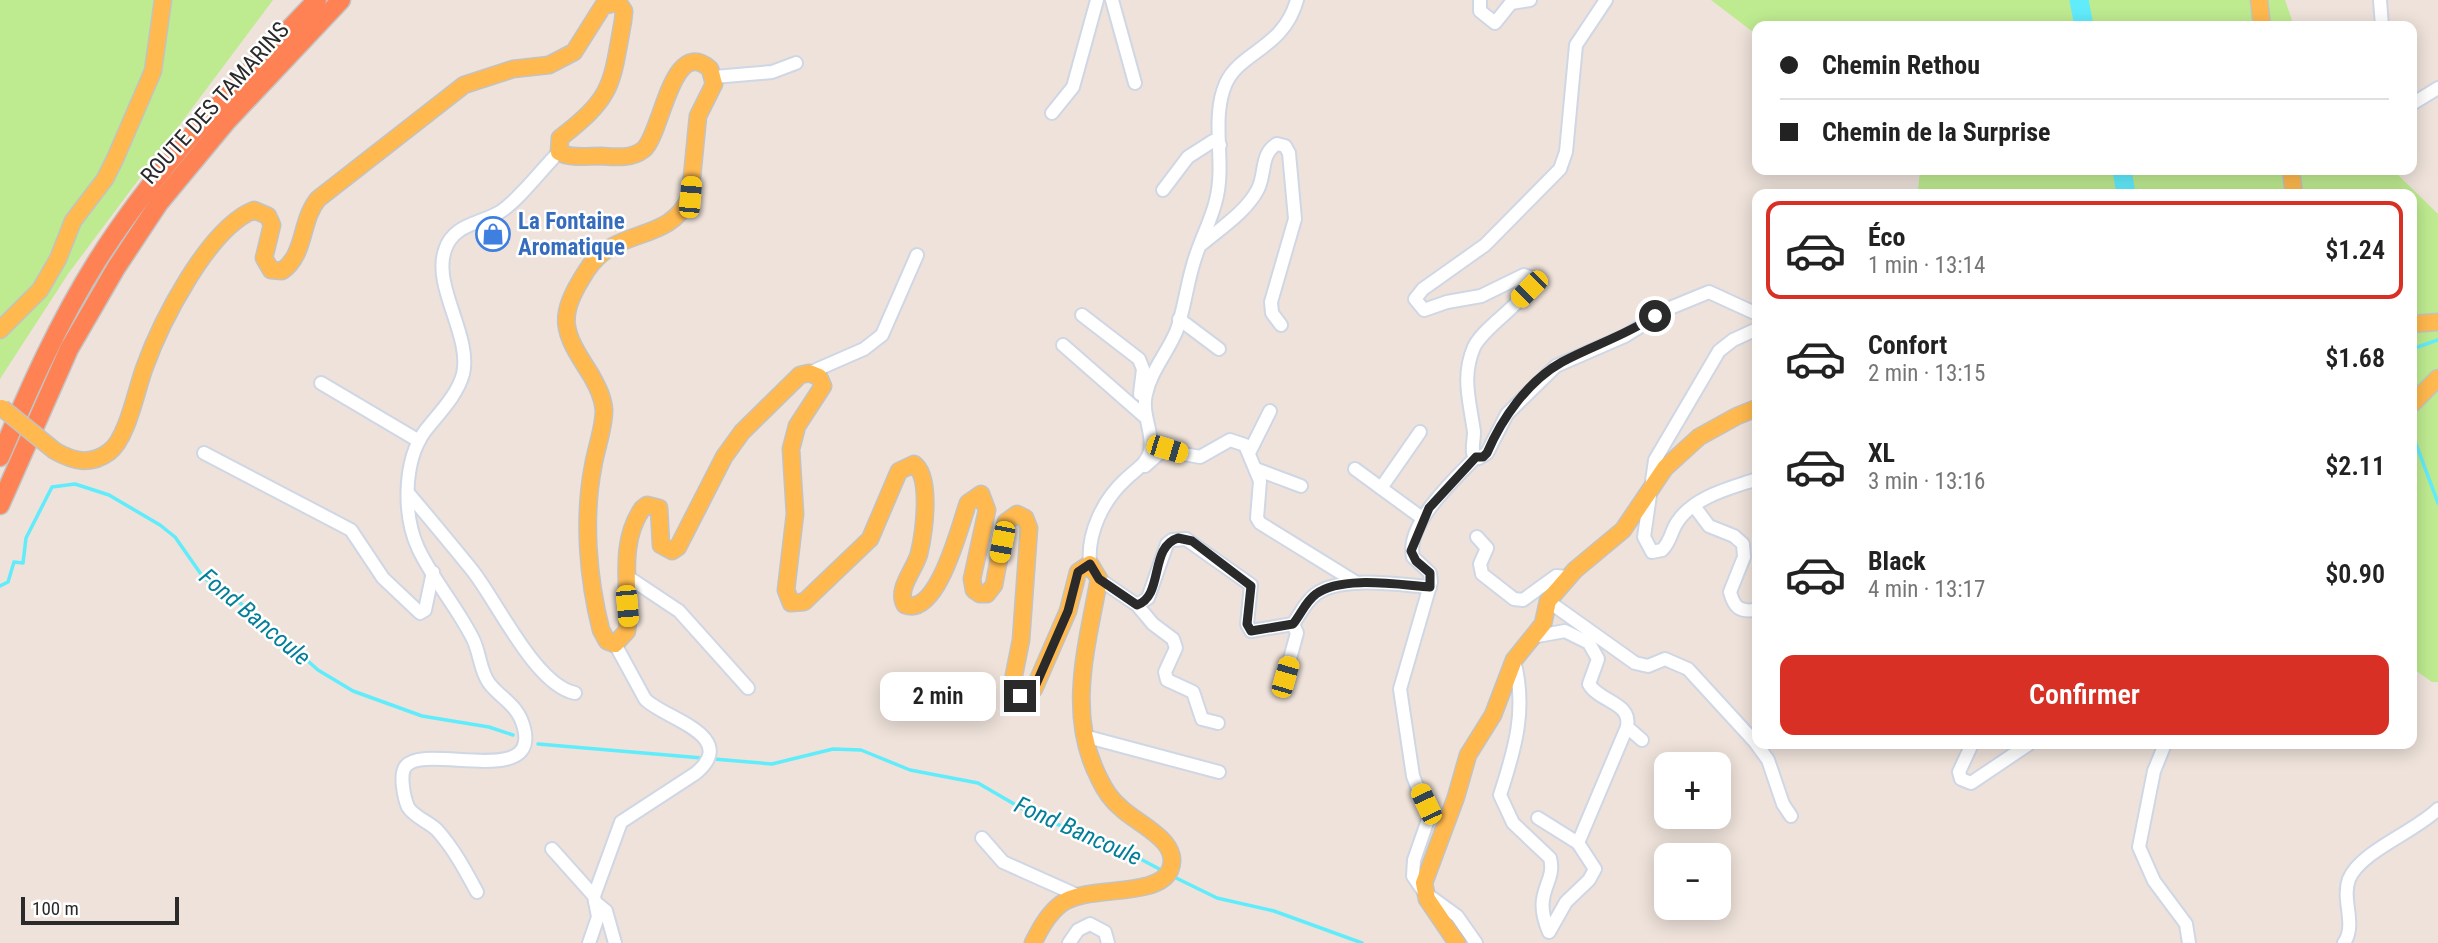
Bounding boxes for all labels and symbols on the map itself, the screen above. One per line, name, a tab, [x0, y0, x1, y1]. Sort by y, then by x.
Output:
street label: ROUTE DES TAMARINS	[135, 17, 295, 189]
car	[678, 175, 703, 219]
place label: La Fontaine Aromatique	[518, 208, 625, 261]
shop icon: La Fontaine Aromatique	[474, 215, 512, 253]
car	[1507, 267, 1552, 311]
route start	[1639, 300, 1671, 332]
car	[1144, 433, 1191, 465]
car	[988, 519, 1017, 565]
water label: Fond Bancoule	[194, 563, 316, 671]
car	[615, 584, 640, 628]
car	[1270, 654, 1301, 700]
callout: 2 min	[880, 672, 996, 720]
route end	[1004, 680, 1036, 712]
car	[1408, 781, 1445, 827]
water label: Fond Bancoule	[1010, 791, 1146, 871]
scale bar	[21, 894, 178, 926]

